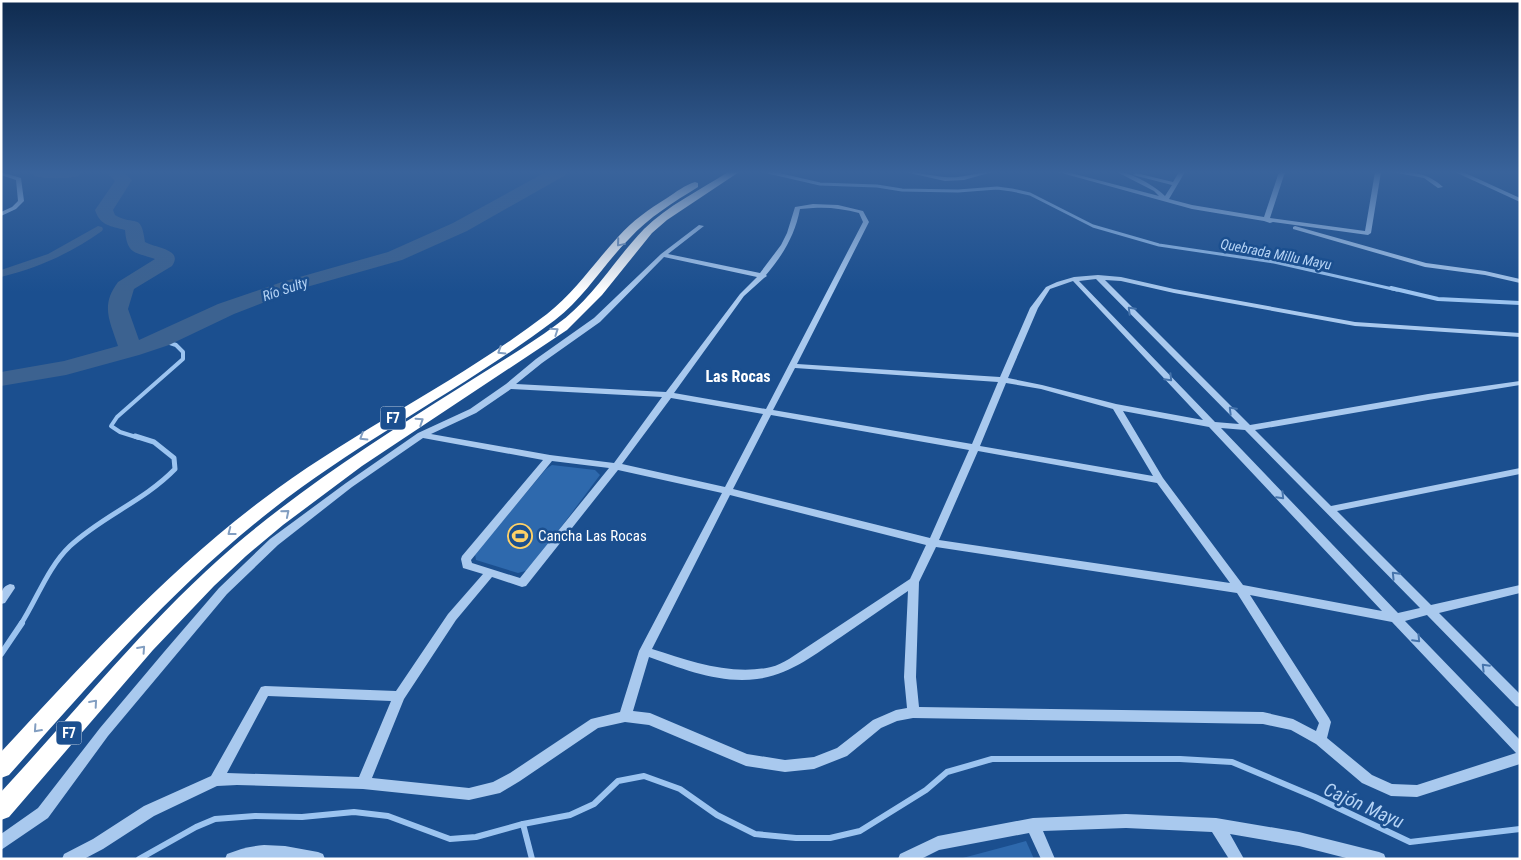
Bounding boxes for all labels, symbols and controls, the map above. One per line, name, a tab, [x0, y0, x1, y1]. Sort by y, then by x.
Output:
water label: Quebrada Millu Mayu	[1219, 235, 1333, 273]
one-way arrow	[617, 237, 626, 246]
water label: Río Sulty	[260, 274, 310, 304]
one-way arrow	[1128, 307, 1137, 316]
one-way arrow	[550, 328, 559, 338]
one-way arrow	[497, 345, 506, 354]
district label: Las Rocas	[705, 367, 771, 386]
one-way arrow	[1163, 373, 1172, 382]
road number: F7	[380, 406, 406, 429]
one-way arrow	[1229, 407, 1238, 416]
one-way arrow	[414, 418, 423, 427]
one-way arrow	[360, 431, 369, 441]
one-way arrow	[1275, 490, 1284, 499]
one-way arrow	[280, 509, 289, 518]
sports icon: Cancha Las Rocas	[507, 523, 533, 549]
one-way arrow	[228, 527, 237, 536]
place label: Cancha Las Rocas	[538, 527, 647, 545]
one-way arrow	[1392, 572, 1401, 581]
one-way arrow	[1411, 634, 1420, 643]
one-way arrow	[137, 645, 146, 654]
one-way arrow	[1482, 664, 1491, 673]
one-way arrow	[88, 700, 97, 709]
road number: F7	[56, 721, 82, 744]
one-way arrow	[34, 723, 43, 732]
water label: Cajón Mayu	[1320, 778, 1407, 833]

